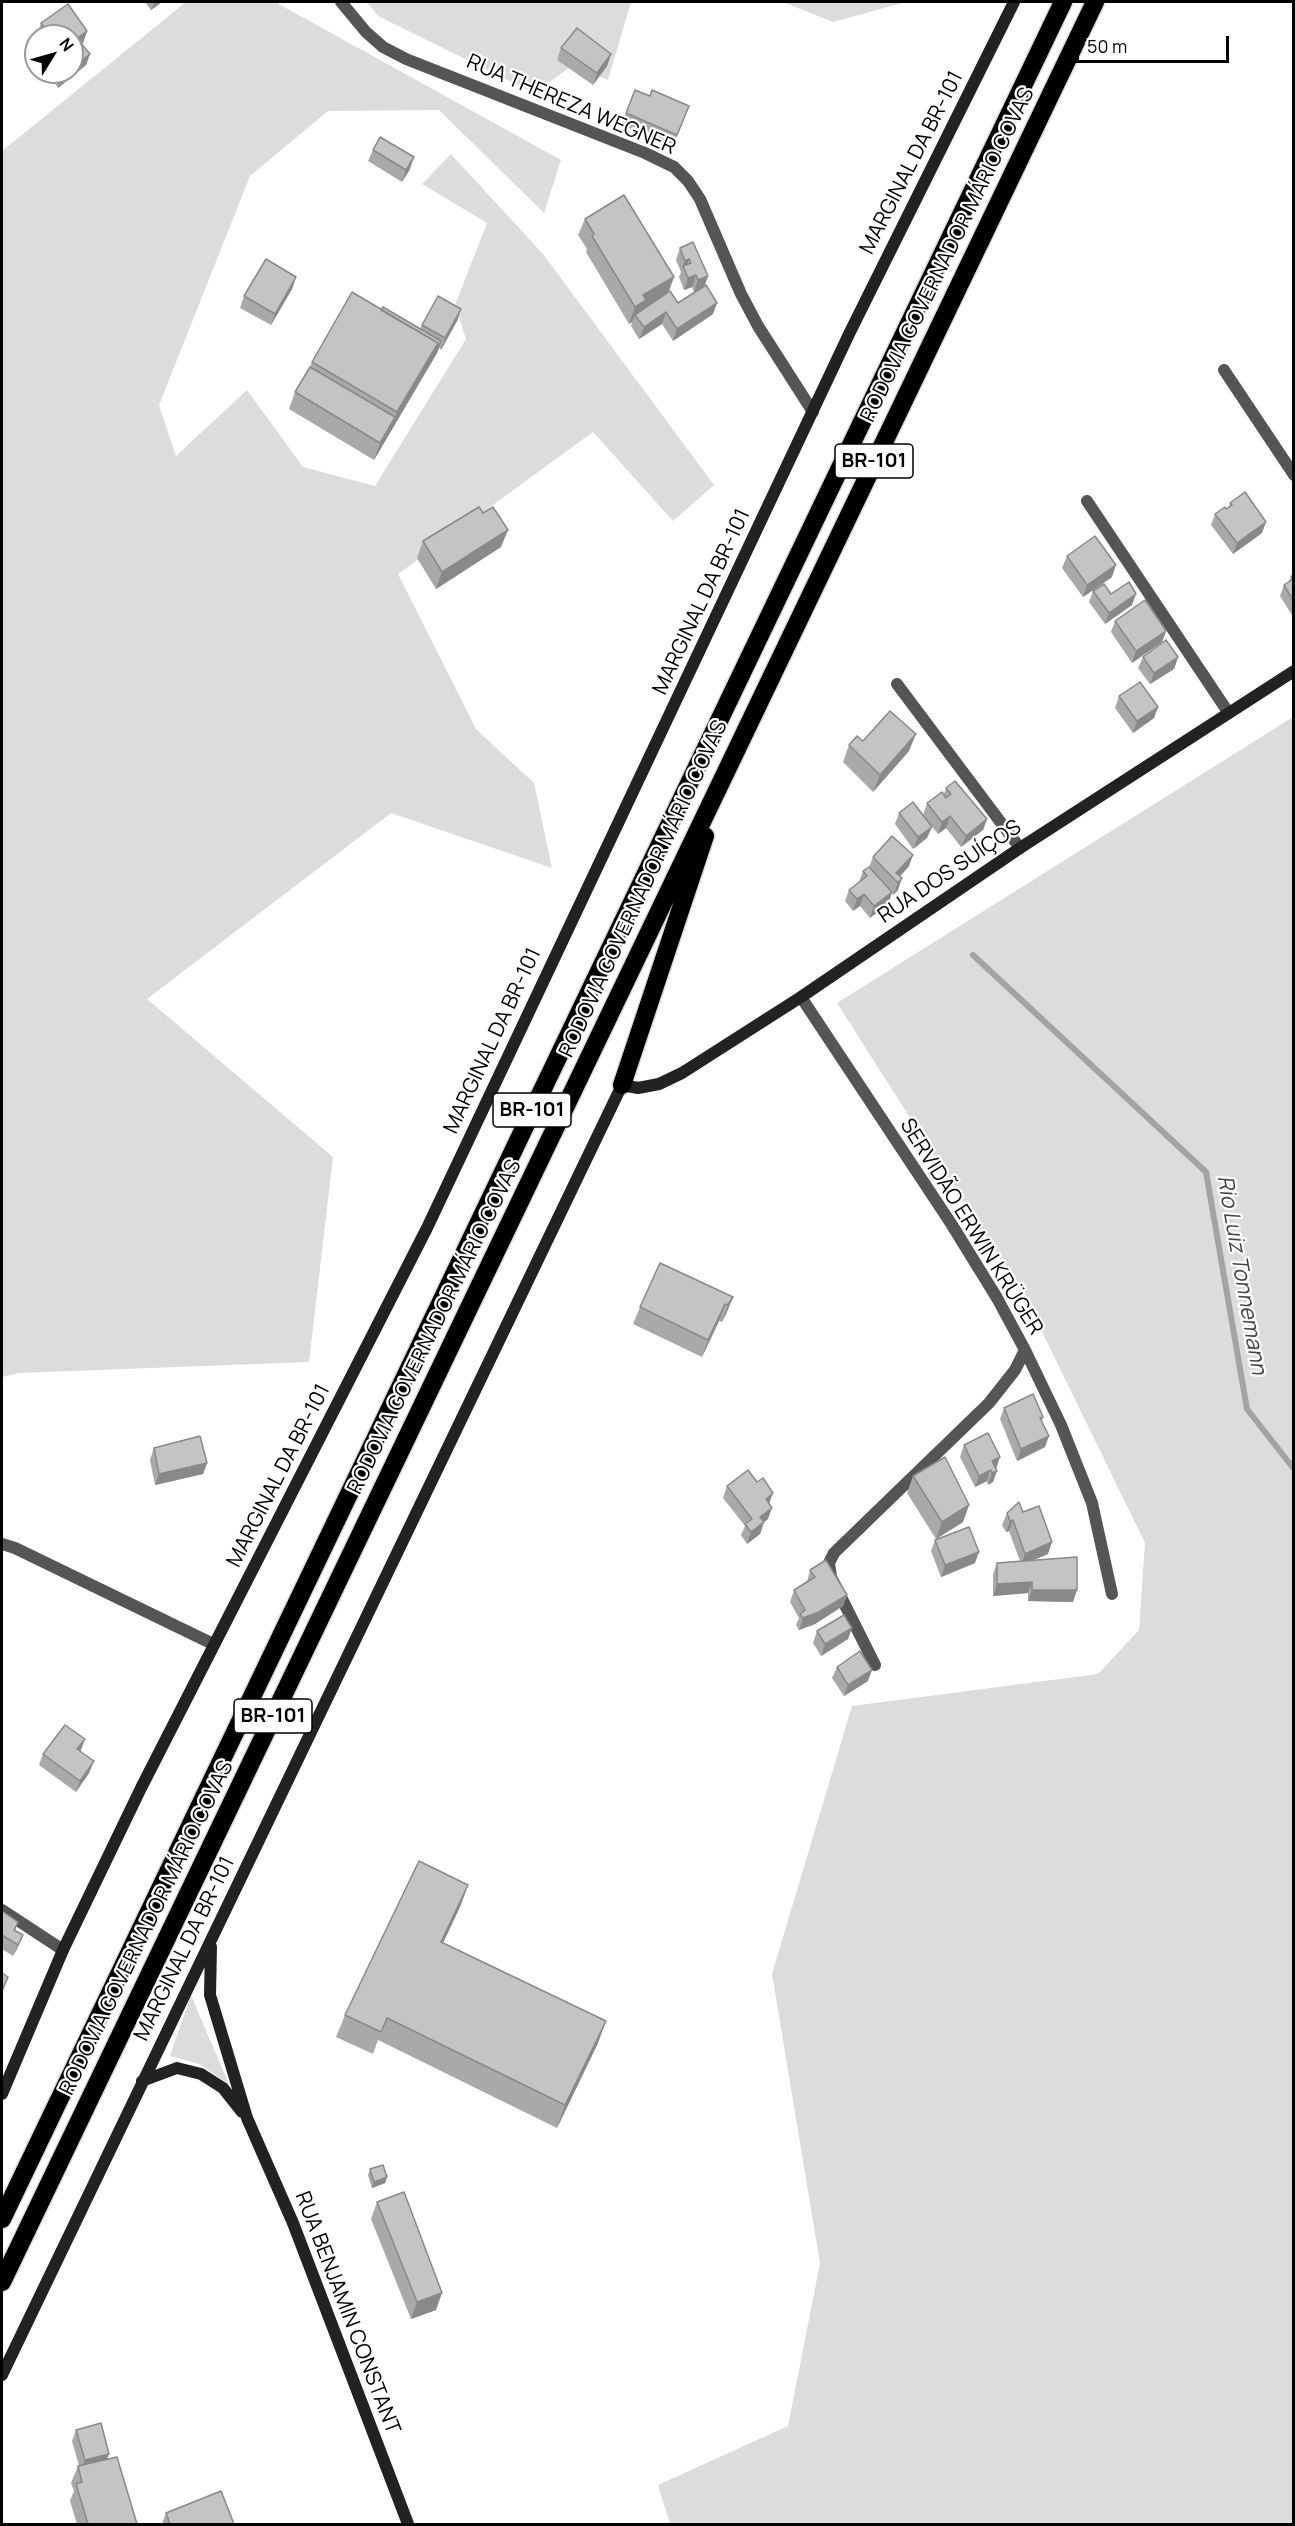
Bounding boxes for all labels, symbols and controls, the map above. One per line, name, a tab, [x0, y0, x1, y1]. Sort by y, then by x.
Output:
north arrow	[24, 24, 84, 84]
scale bar	[1079, 24, 1232, 62]
text: N	[55, 33, 79, 56]
text: 50 m	[1087, 34, 1127, 58]
street label: RUA THEREZA WEGNER	[463, 50, 679, 160]
street label: MARGINAL DA BR-101	[855, 67, 969, 259]
street label: RODOVIA GOVERNADOR MÁRIO COVAS	[856, 84, 1040, 426]
road number: BR-101	[835, 444, 913, 478]
street label: MARGINAL DA BR-101	[648, 505, 756, 699]
street label: RODOVIA GOVERNADOR MÁRIO COVAS	[555, 716, 733, 1062]
street label: RUA DOS SUÍÇOS	[874, 815, 1026, 929]
street label: MARGINAL DA BR-101	[439, 944, 547, 1138]
road number: BR-101	[493, 1093, 571, 1127]
street label: SERVIDÃO ERWIN KRÜGER	[894, 1114, 1048, 1340]
street label: RODOVIA GOVERNADOR MÁRIO COVAS	[343, 1156, 527, 1498]
water label: Rio Luiz Tonnemann	[1210, 1173, 1272, 1377]
street label: MARGINAL DA BR-101	[222, 1380, 336, 1572]
road number: BR-101	[234, 1699, 312, 1733]
street label: RODOVIA GOVERNADOR MÁRIO COVAS	[55, 1757, 239, 2099]
street label: MARGINAL DA BR-101	[129, 1853, 241, 2045]
street label: RUA BENJAMIN CONSTANT	[289, 2188, 405, 2438]

